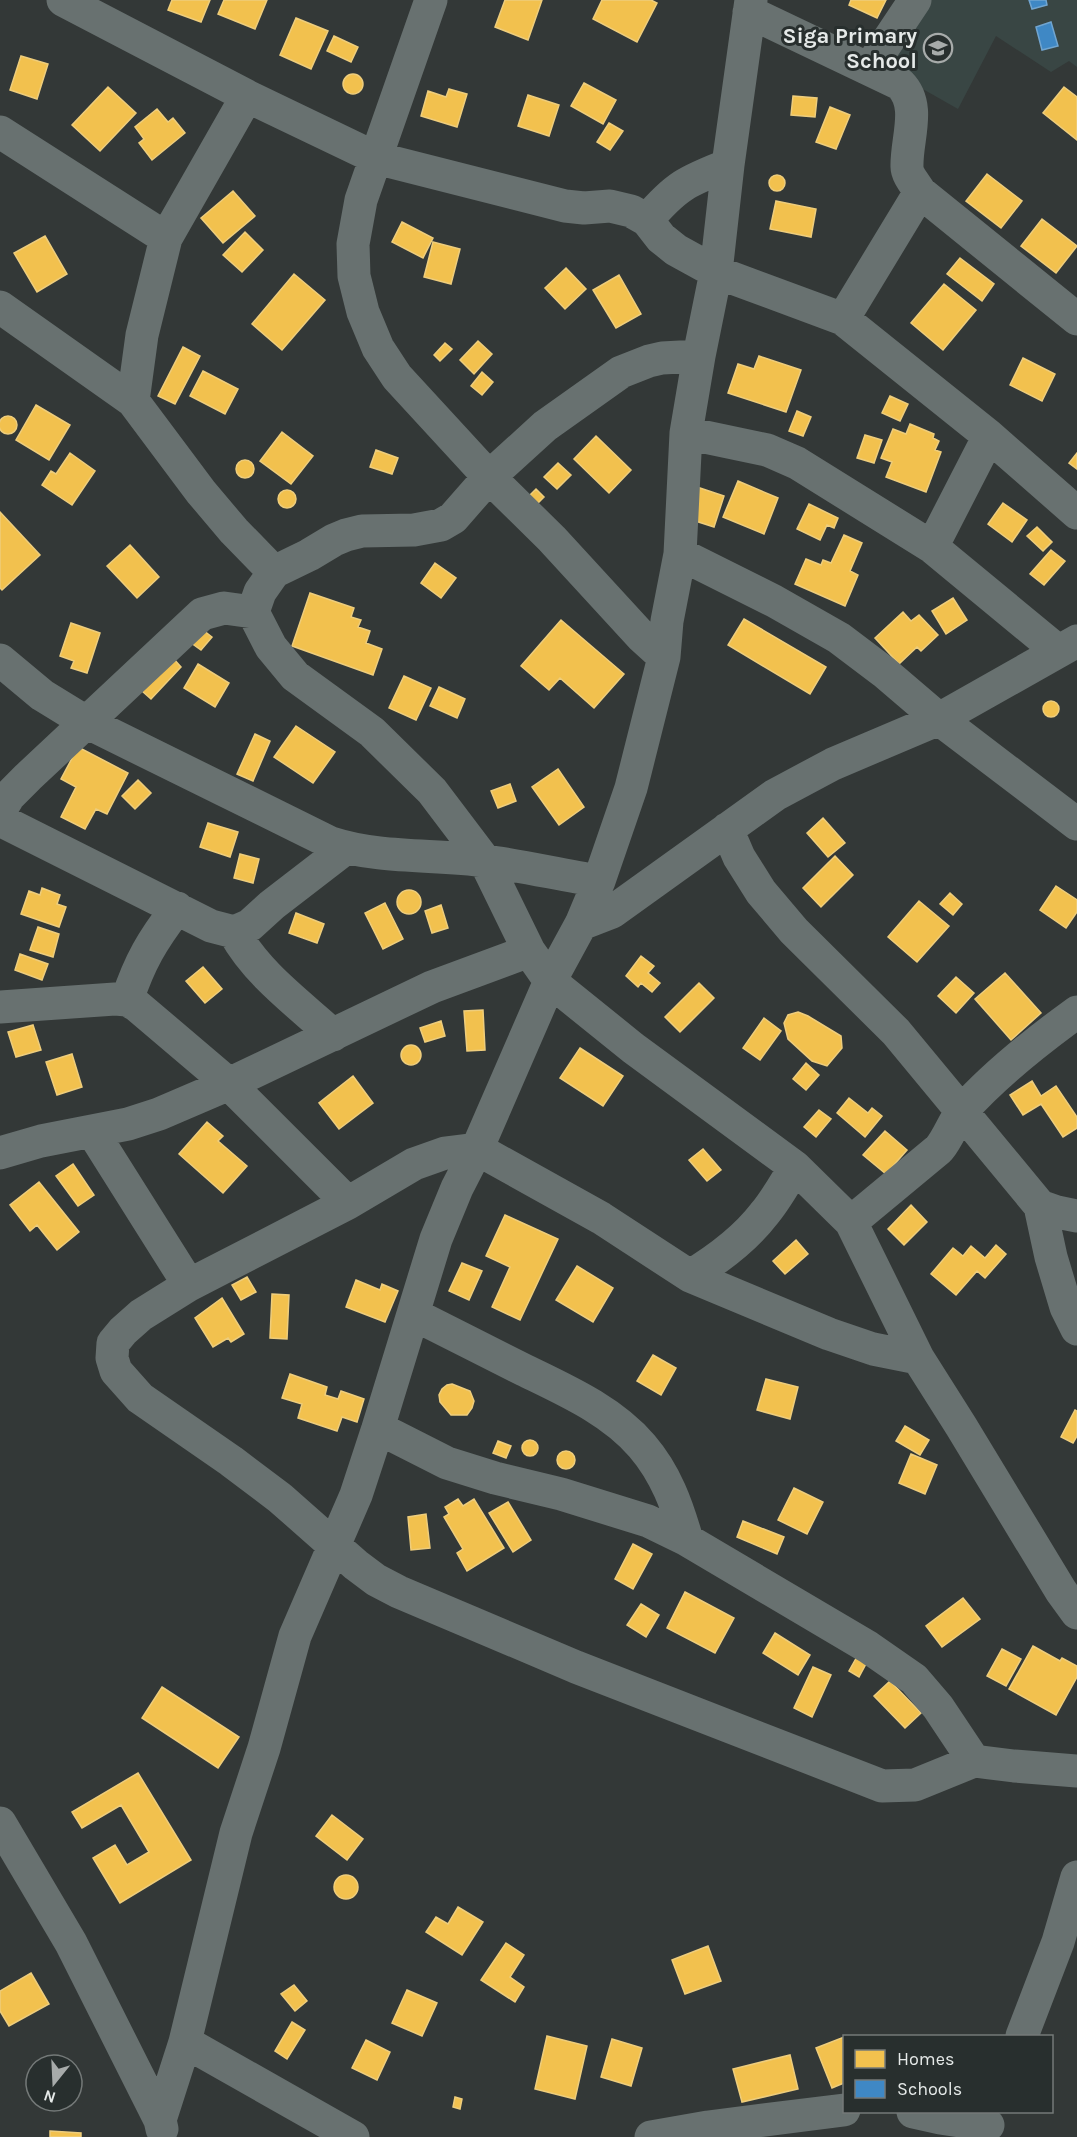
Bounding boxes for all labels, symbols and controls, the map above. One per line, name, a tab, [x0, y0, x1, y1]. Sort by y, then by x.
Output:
place label: Siga Primary School	[782, 23, 917, 74]
school or university icon: Siga Primary School	[922, 32, 954, 64]
legend	[843, 2035, 1053, 2113]
text: Homes	[897, 2048, 954, 2070]
north arrow	[24, 2053, 84, 2113]
text: Schools	[897, 2078, 962, 2100]
text: N	[41, 2086, 58, 2108]

